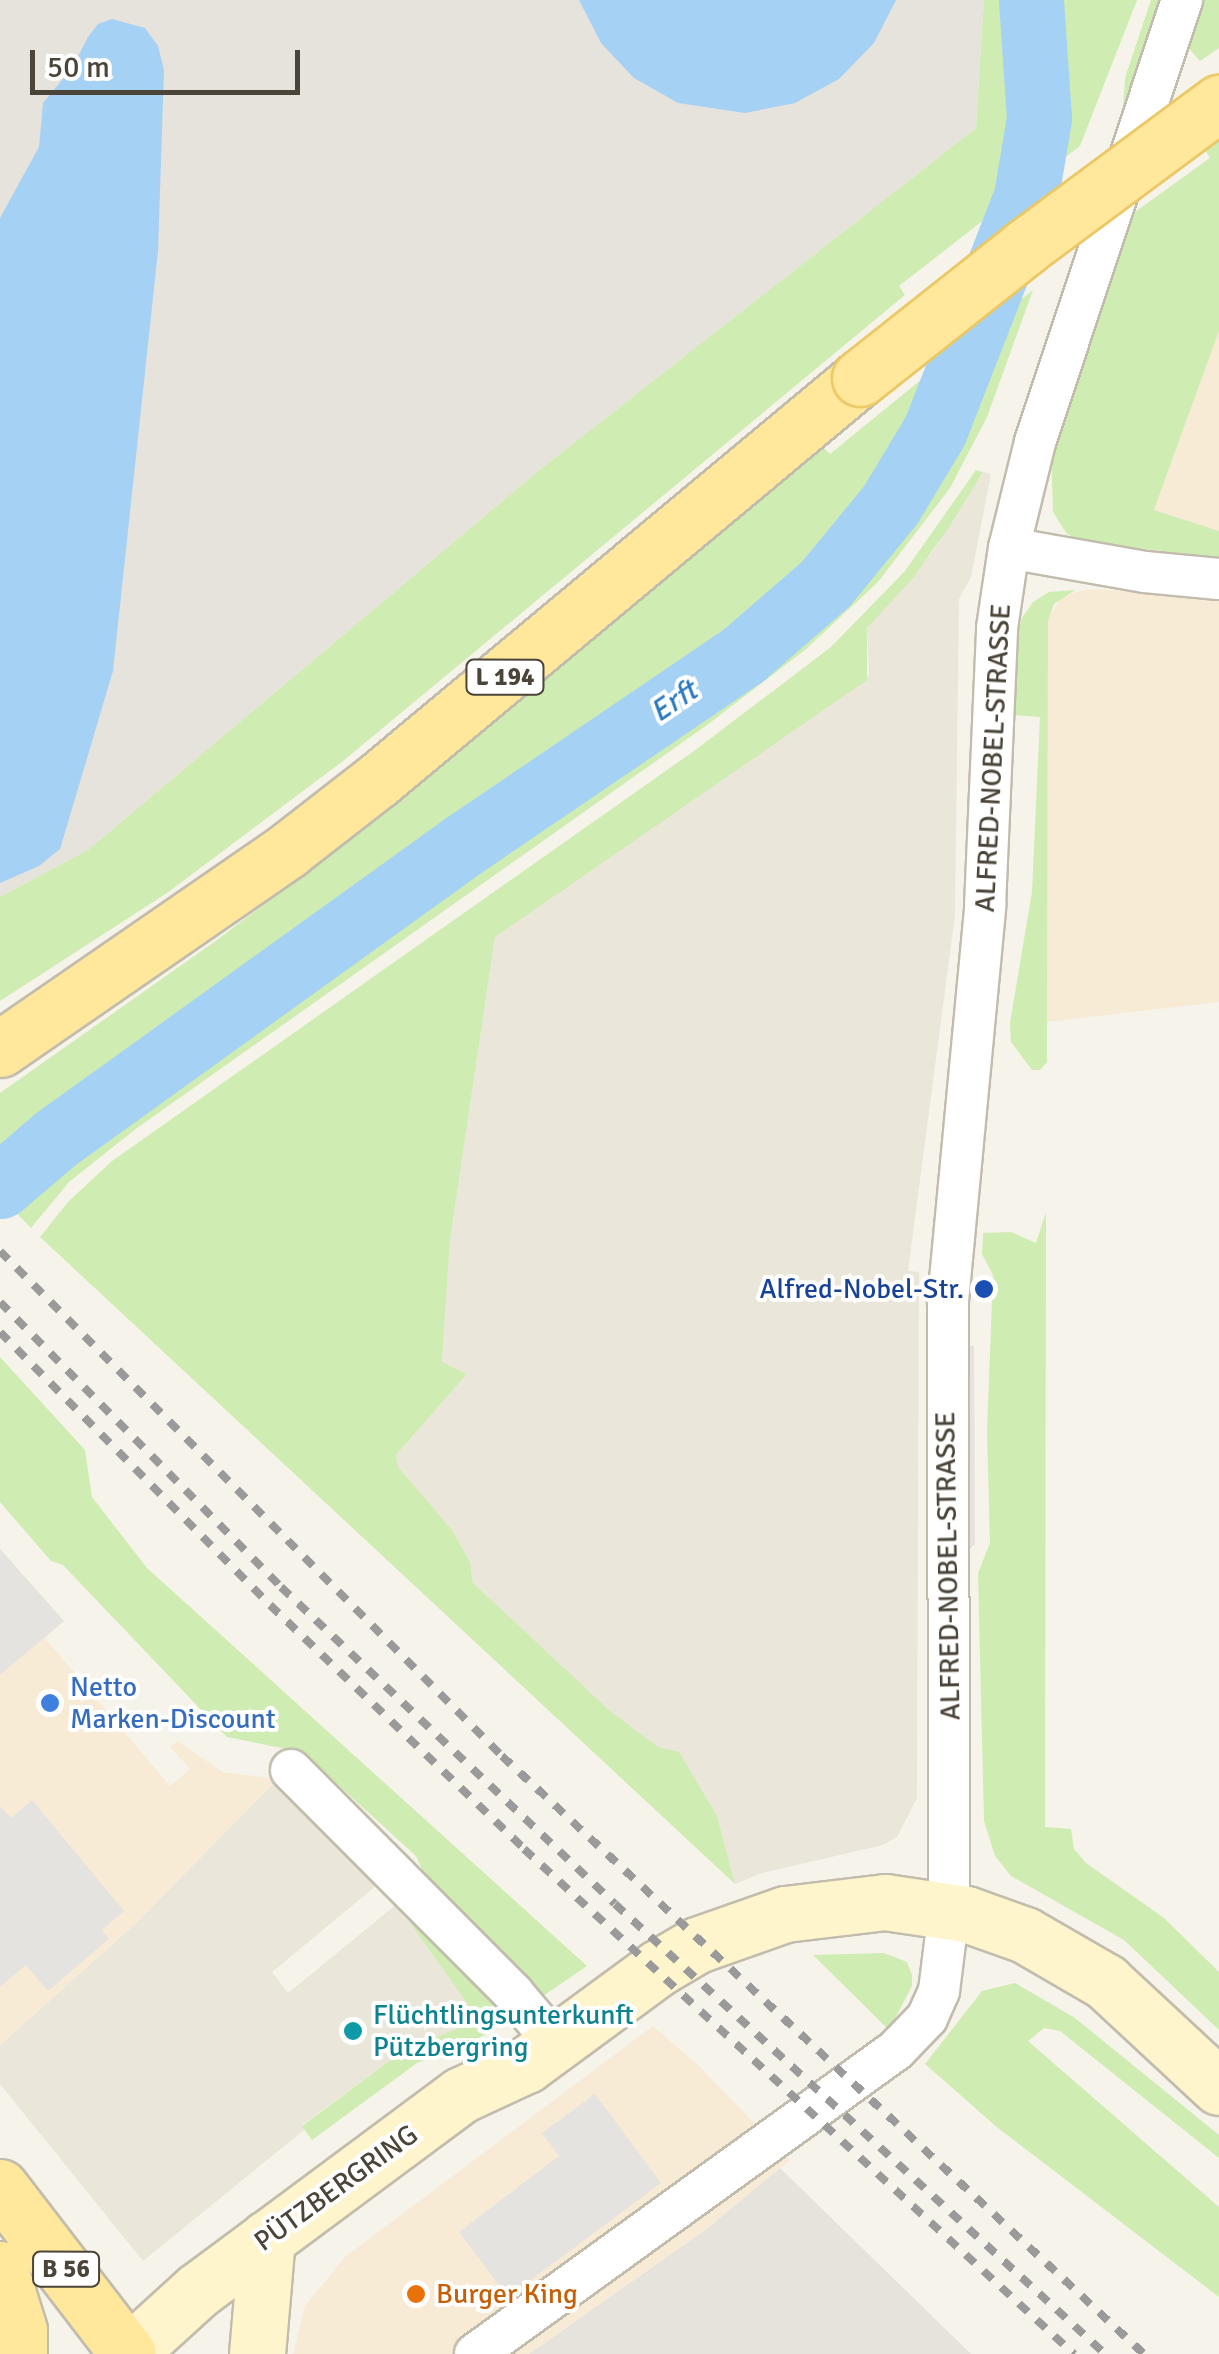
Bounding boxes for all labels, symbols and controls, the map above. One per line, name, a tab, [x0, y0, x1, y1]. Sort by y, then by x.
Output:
scale bar	[35, 30, 305, 92]
text: 50 m	[47, 49, 110, 86]
street label: ALFRED-NOBEL-STRASSE	[968, 603, 1018, 913]
road number: L 194	[465, 657, 545, 697]
water label: Erft	[644, 674, 704, 730]
place label: Alfred-Nobel-Str.	[760, 1272, 964, 1306]
marker: Alfred-Nobel-Str.	[973, 1278, 995, 1300]
street label: ALFRED-NOBEL-STRASSE	[929, 1411, 967, 1721]
place label: Netto Marken-Discount	[70, 1670, 276, 1736]
marker: Netto Marken-Discount	[39, 1692, 61, 1714]
place label: Flüchtlingsunterkunft Pützbergring	[373, 1998, 634, 2064]
marker: Flüchtlingsunterkunft Pützbergring	[342, 2020, 364, 2042]
street label: PÜTZBERGRING	[248, 2118, 424, 2258]
road number: B 56	[31, 2249, 101, 2289]
place label: Burger King	[436, 2277, 578, 2311]
marker: Burger King	[405, 2283, 427, 2305]

